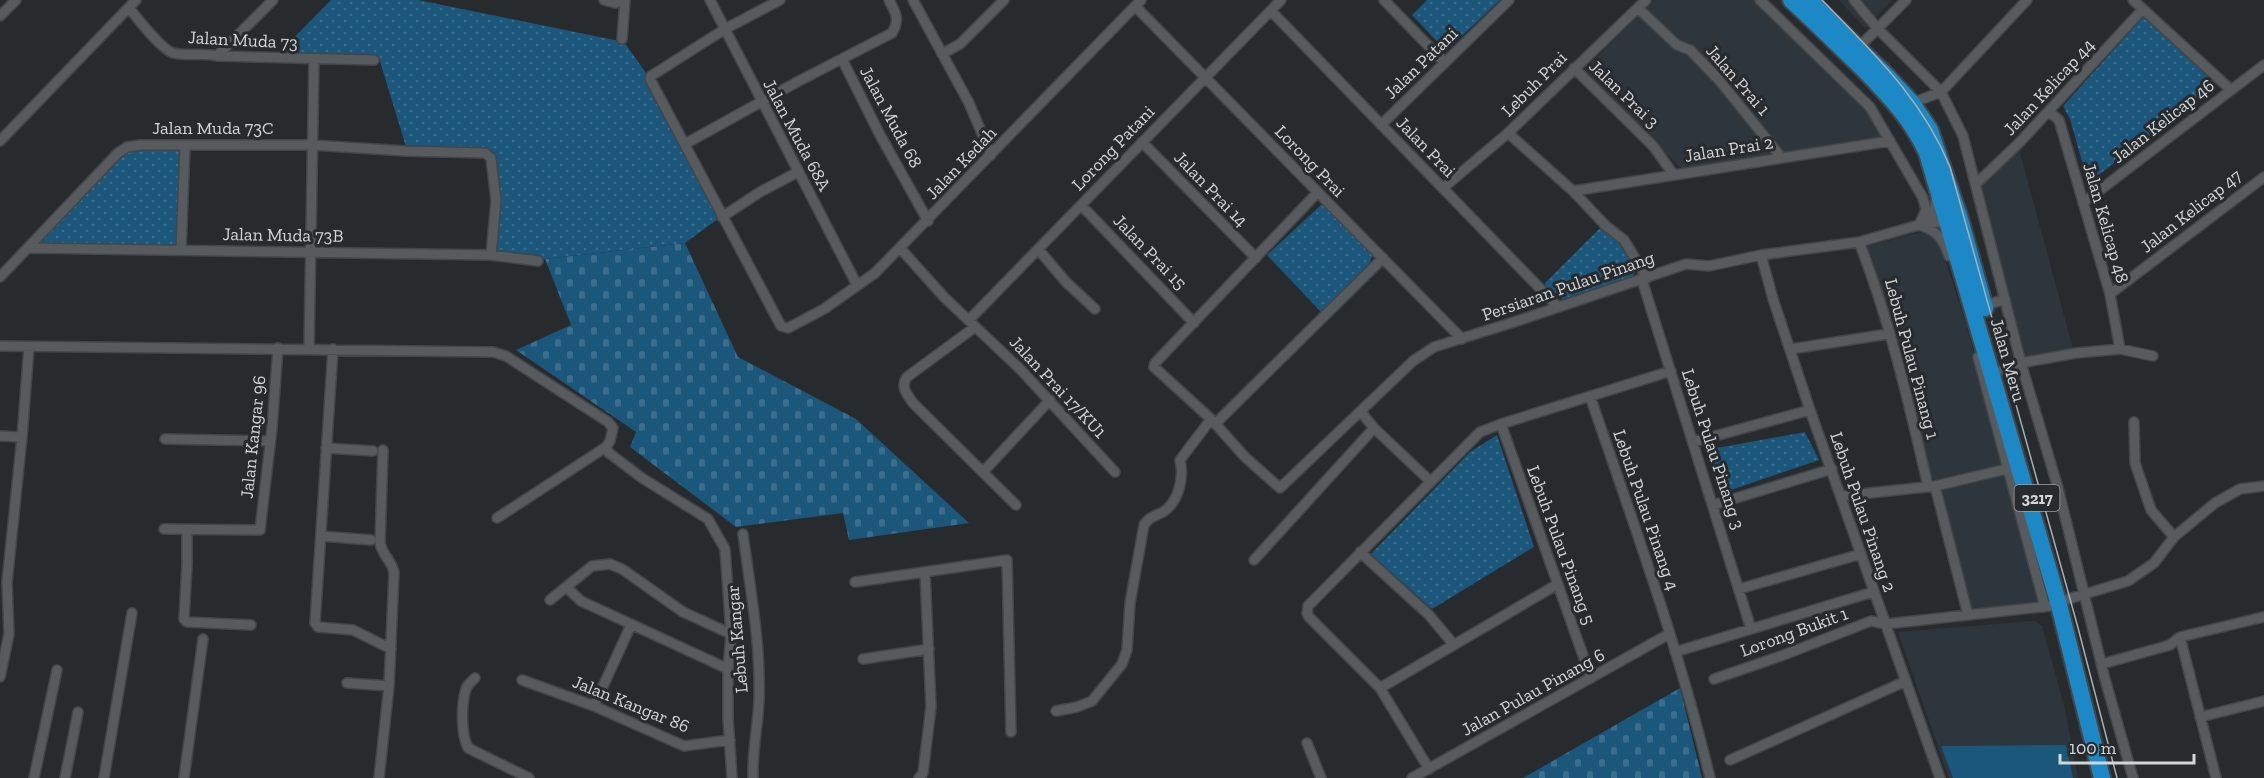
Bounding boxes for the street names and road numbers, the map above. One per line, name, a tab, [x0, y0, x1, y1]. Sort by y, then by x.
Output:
street label: Jalan Patani	[1380, 22, 1462, 104]
street label: Jalan Muda 73	[188, 26, 299, 54]
street label: Jalan Kelicap 44	[1999, 34, 2100, 140]
street label: Jalan Prai 1	[1701, 40, 1775, 120]
street label: Lebuh Prai	[1497, 47, 1571, 121]
street label: Jalan Prai 3	[1584, 55, 1664, 133]
street label: Jalan Muda 68	[855, 62, 927, 172]
street label: Jalan Kelicap 46	[2107, 74, 2219, 168]
street label: Jalan Muda 68A	[758, 75, 836, 195]
street label: Lorong Patani	[1067, 101, 1159, 195]
street label: Jalan Prai	[1392, 112, 1460, 182]
street label: Jalan Muda 73C	[152, 117, 274, 139]
street label: Lorong Prai	[1270, 120, 1350, 202]
street label: Jalan Kedah	[921, 122, 1001, 204]
street label: Jalan Prai 2	[1683, 131, 1775, 167]
street label: Jalan Prai 14	[1170, 147, 1253, 232]
street label: Jalan Kelicap 48	[2078, 160, 2134, 286]
street label: Jalan Kelicap 47	[2136, 164, 2247, 257]
street label: Jalan Prai 15	[1109, 210, 1191, 294]
street label: Jalan Muda 73B	[222, 223, 344, 247]
street label: Persiaran Pulau Pinang	[1479, 246, 1657, 326]
street label: Lebuh Pulau Pinang 1	[1880, 276, 1944, 442]
street label: Jalan Meru	[1986, 316, 2030, 404]
street label: Jalan Prai 17/KU1	[1005, 331, 1111, 443]
street label: Lebuh Pulau Pinang 3	[1677, 366, 1749, 532]
street label: Jalan Kangar 96	[236, 374, 270, 500]
street label: Lebuh Pulau Pinang 4	[1608, 427, 1684, 593]
street label: Lebuh Pulau Pinang 2	[1825, 429, 1901, 595]
street label: Lebuh Pulau Pinang 5	[1522, 462, 1600, 628]
road number: 3217	[2014, 485, 2060, 511]
street label: Lebuh Kangar	[721, 584, 753, 694]
street label: Lorong Bukit 1	[1737, 602, 1851, 662]
street label: Jalan Pulau Pinang 6	[1457, 643, 1609, 741]
street label: Jalan Kangar 86	[569, 671, 693, 737]

